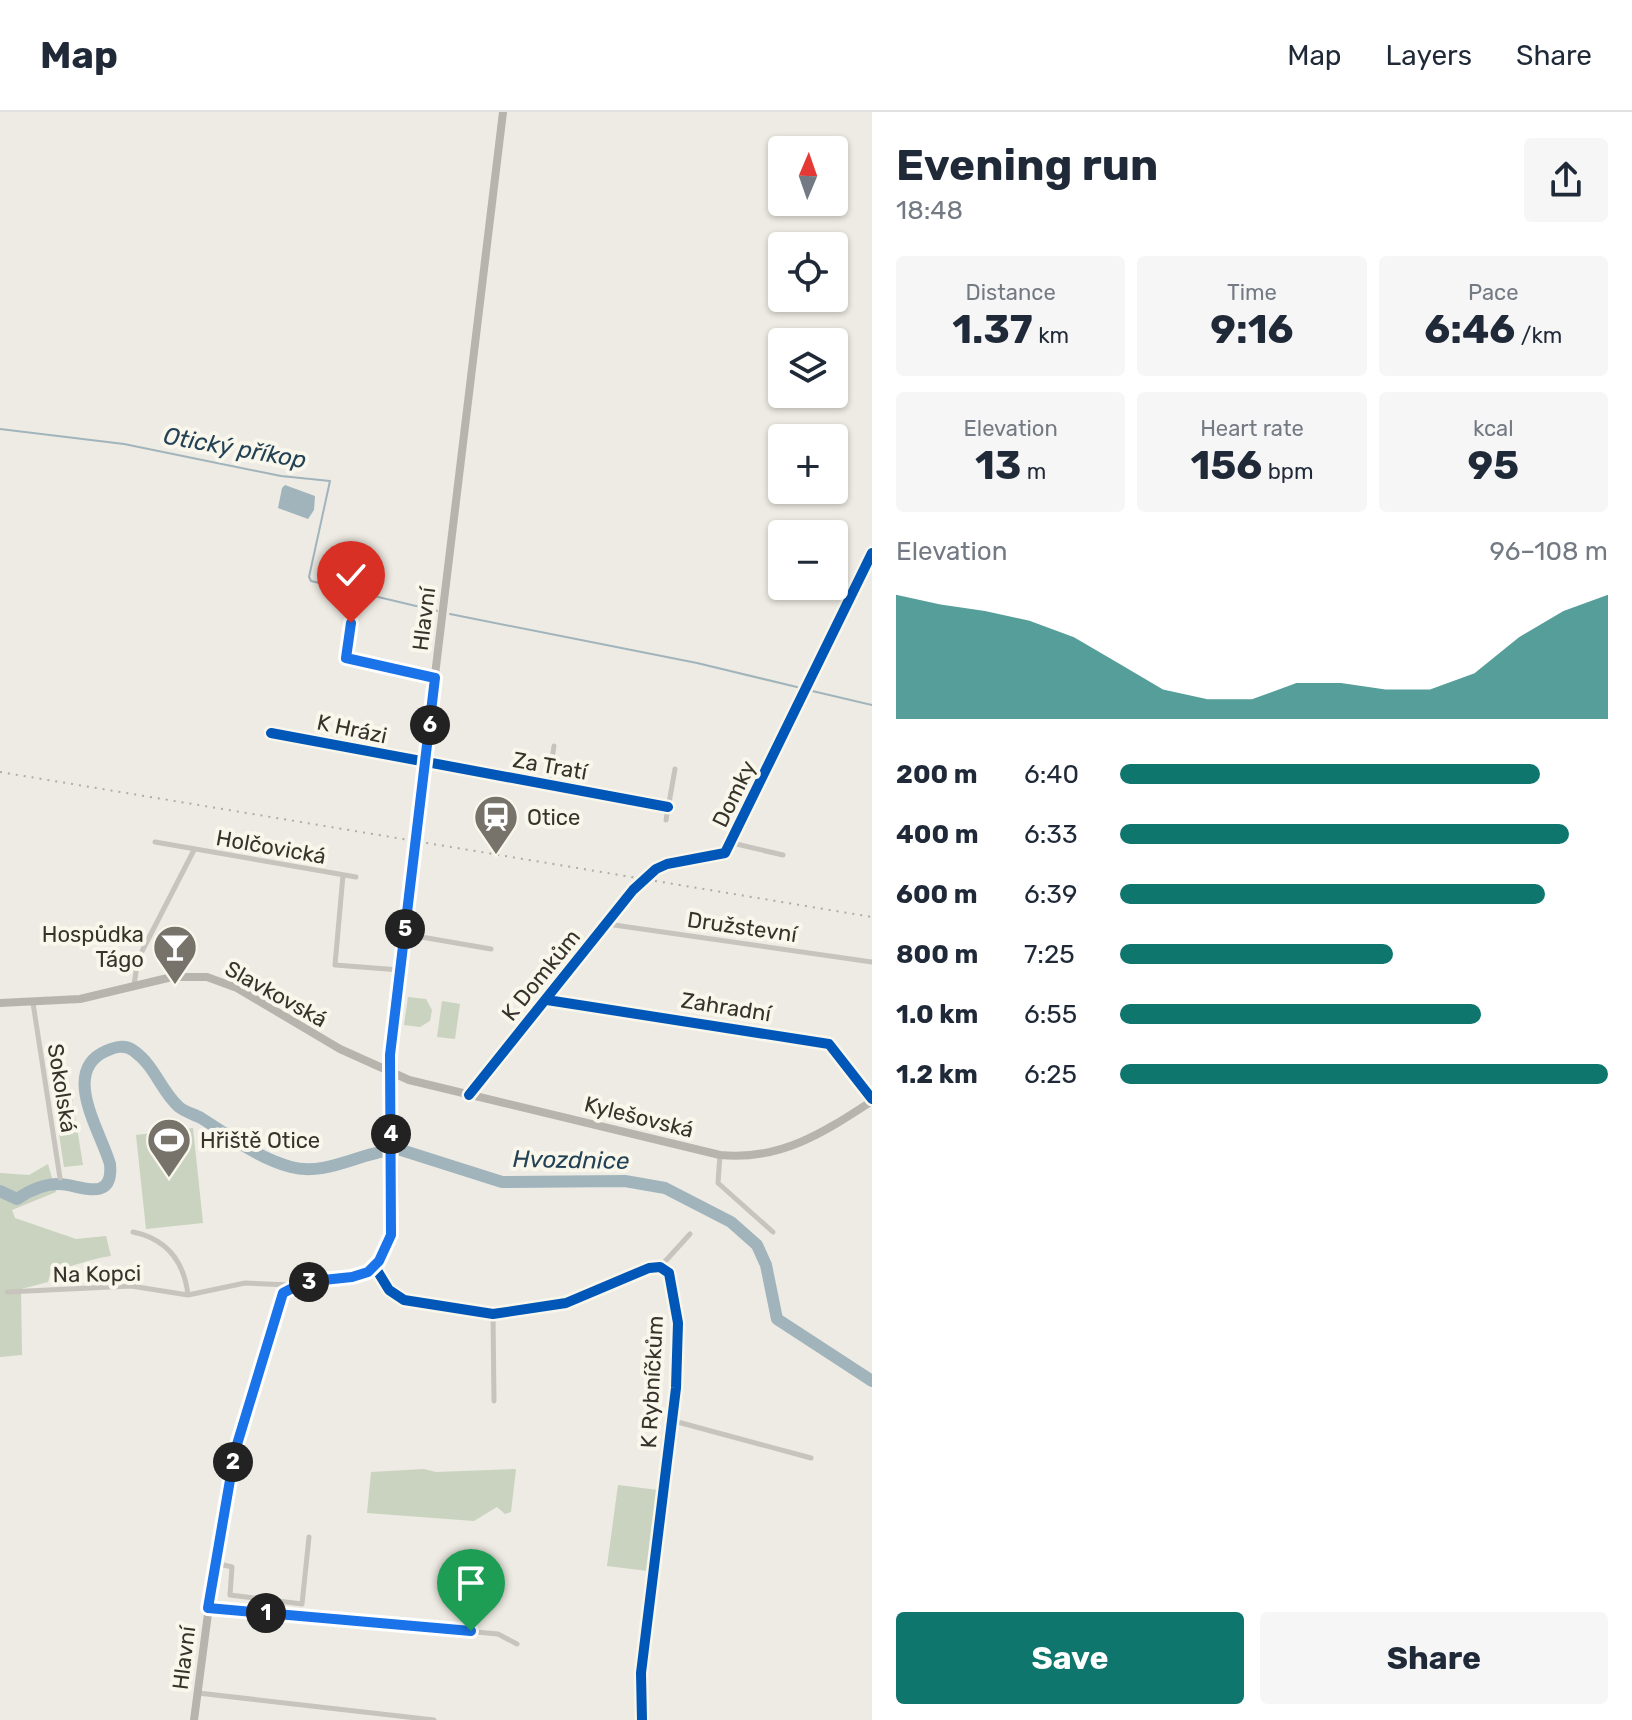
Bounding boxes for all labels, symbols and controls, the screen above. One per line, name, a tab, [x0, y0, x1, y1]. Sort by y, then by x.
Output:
text: Map	[40, 32, 118, 78]
text: Map	[1287, 39, 1342, 72]
text: Layers	[1386, 39, 1472, 72]
text: Share	[1516, 39, 1592, 72]
north arrow	[768, 136, 848, 216]
map controls	[768, 136, 848, 600]
button: share	[1524, 138, 1608, 222]
text: Evening run	[896, 139, 1158, 191]
text: 18:48	[896, 195, 963, 226]
button: locate	[768, 232, 848, 312]
text: Distance	[966, 279, 1056, 306]
text: Time	[1227, 279, 1277, 306]
text: Pace	[1468, 279, 1519, 306]
text: 1.37	[952, 306, 1033, 353]
text: 9:16	[1210, 306, 1294, 353]
text: 6:46	[1424, 306, 1515, 353]
text: km	[1033, 322, 1069, 349]
text: /km	[1515, 322, 1562, 349]
button: layers	[768, 328, 848, 408]
text: Elevation	[964, 415, 1058, 442]
text: Heart rate	[1200, 415, 1304, 442]
text: kcal	[1473, 415, 1514, 442]
water label: Otický příkop	[161, 422, 309, 474]
button: +	[768, 424, 848, 504]
text: 13	[975, 442, 1021, 489]
text: 156	[1191, 442, 1262, 489]
text: 95	[1468, 442, 1519, 489]
text: m	[1021, 458, 1046, 485]
text: bpm	[1262, 458, 1313, 485]
button: −	[768, 520, 848, 600]
text: Elevation	[896, 536, 1007, 567]
text: 96–108 m	[1490, 536, 1608, 567]
pin	[317, 541, 385, 623]
icon: check	[329, 553, 373, 597]
street label: Hlavní	[407, 584, 441, 652]
pin: 6	[410, 705, 450, 745]
street label: K Hrázi	[314, 708, 390, 750]
text: 6	[423, 711, 437, 738]
street label: Za Tratí	[511, 746, 591, 786]
street label: Domky	[706, 756, 762, 832]
text: 200 m	[896, 759, 978, 790]
text: 6:40	[1024, 759, 1079, 790]
station icon: Otice	[472, 793, 520, 856]
place label: Otice	[527, 804, 580, 831]
text: 400 m	[896, 819, 978, 850]
text: 6:33	[1024, 819, 1078, 850]
street label: Holčovická	[214, 824, 328, 870]
text: 600 m	[896, 879, 978, 910]
text: 6:39	[1024, 879, 1077, 910]
street label: Družstevní	[685, 906, 800, 948]
pin: 5	[385, 909, 425, 949]
text: 5	[398, 915, 412, 942]
place label: Hospůdka Tágo	[42, 921, 144, 973]
bar icon: Hospůdka Tágo	[151, 923, 199, 986]
street label: K Domkům	[496, 924, 586, 1026]
text: 800 m	[896, 939, 978, 970]
text: 7:25	[1024, 939, 1075, 970]
street label: Slavkovská	[220, 955, 332, 1033]
street label: Zahradní	[679, 987, 775, 1028]
text: 1.0 km	[896, 999, 978, 1030]
text: 6:55	[1024, 999, 1077, 1030]
street label: Sokolská	[42, 1042, 82, 1134]
text: 1.2 km	[896, 1059, 978, 1090]
text: 6:25	[1024, 1059, 1077, 1090]
street label: Kylešovská	[582, 1090, 696, 1144]
pin: 4	[371, 1114, 411, 1154]
sports icon: Hřiště Otice	[145, 1116, 193, 1179]
text: 4	[383, 1120, 399, 1147]
place label: Hřiště Otice	[200, 1127, 320, 1154]
water label: Hvozdnice	[512, 1145, 630, 1175]
street label: Na Kopci	[52, 1260, 142, 1288]
pin: 3	[289, 1262, 329, 1302]
text: 3	[302, 1268, 316, 1295]
street label: K Rybníčkům	[635, 1315, 669, 1449]
pin: 2	[213, 1442, 253, 1482]
text: 2	[226, 1448, 240, 1475]
pin	[437, 1549, 505, 1631]
icon: arrive	[449, 1561, 493, 1605]
pin: 1	[246, 1593, 286, 1633]
text: 1	[261, 1599, 271, 1626]
button: Save	[896, 1612, 1244, 1704]
button: Share	[1260, 1612, 1608, 1704]
street label: Hlavní	[167, 1623, 201, 1691]

